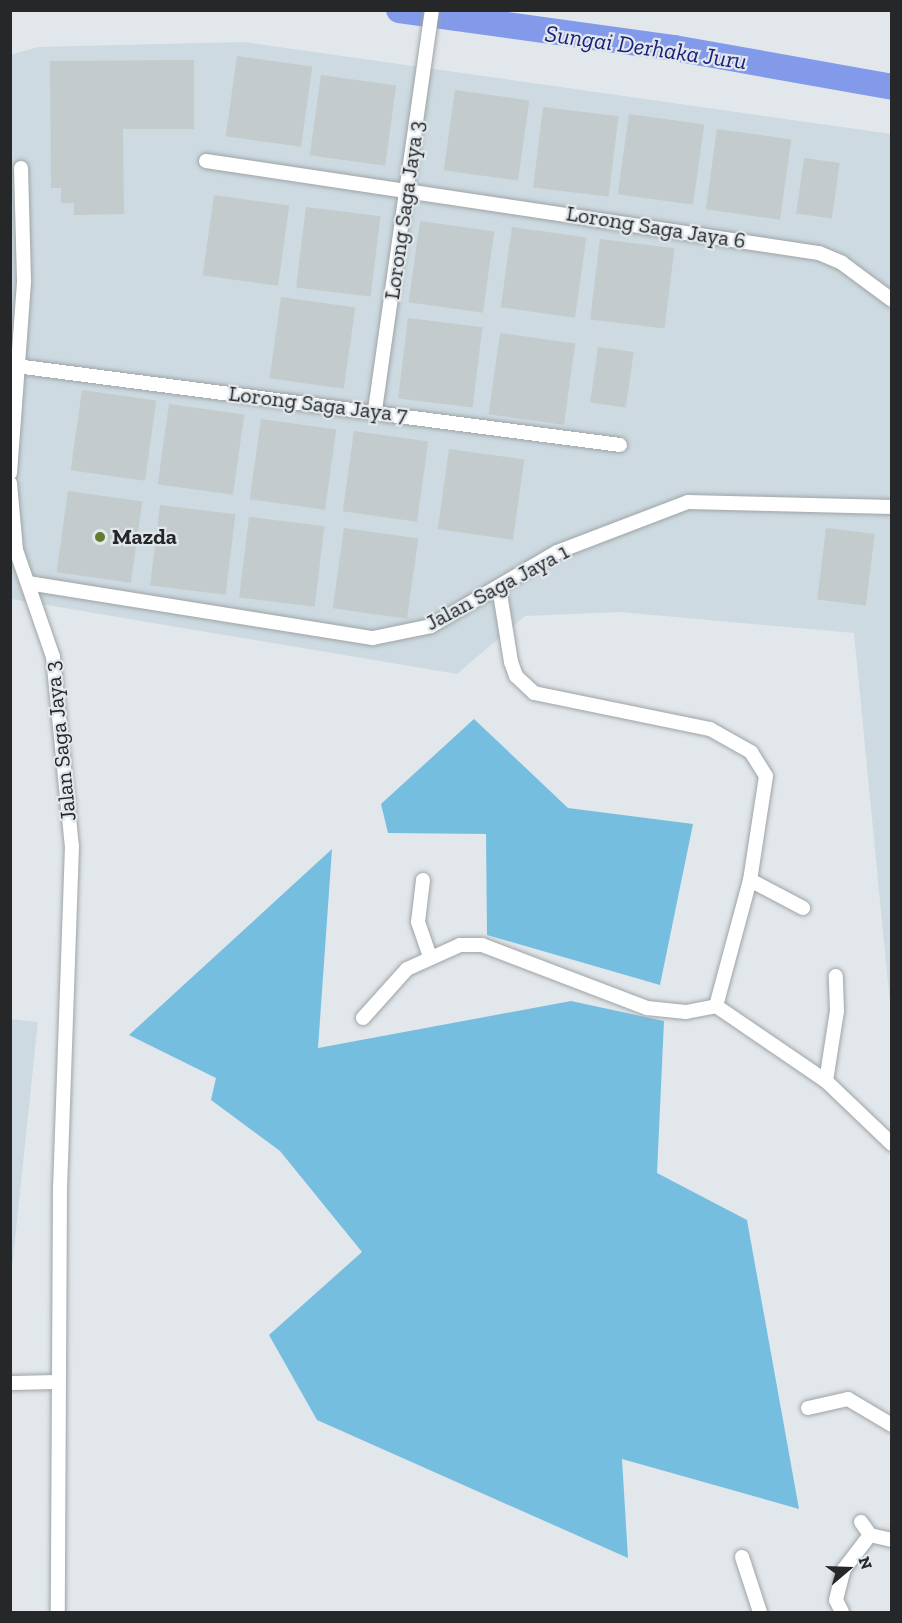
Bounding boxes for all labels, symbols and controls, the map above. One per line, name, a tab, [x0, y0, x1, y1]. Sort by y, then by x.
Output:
water label: Sungai Derhaka Juru	[543, 19, 749, 75]
street label: Lorong Saga Jaya 3	[378, 119, 430, 301]
street label: Lorong Saga Jaya 6	[564, 200, 748, 254]
street label: Lorong Saga Jaya 7	[227, 380, 409, 428]
place label: Mazda	[112, 524, 177, 550]
marker: Mazda	[93, 530, 107, 544]
street label: Jalan Saga Jaya 1	[421, 538, 573, 636]
street label: Jalan Saga Jaya 3	[38, 659, 82, 823]
north arrow	[818, 1539, 878, 1599]
text: N	[855, 1554, 876, 1572]

